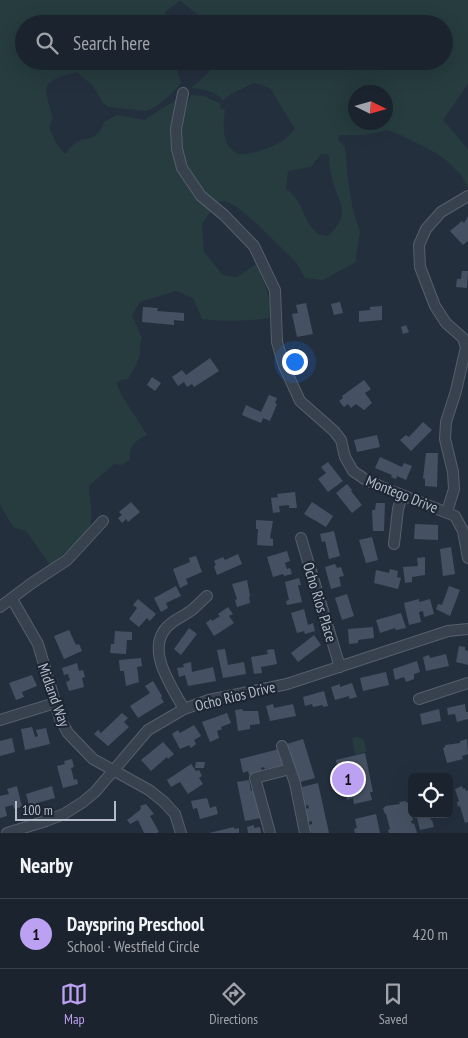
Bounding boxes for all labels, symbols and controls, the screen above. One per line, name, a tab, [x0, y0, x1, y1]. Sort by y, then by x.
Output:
search box	[15, 15, 453, 70]
icon: search	[33, 29, 61, 57]
text: Search here	[73, 31, 150, 55]
north arrow	[348, 85, 393, 130]
your location	[282, 349, 308, 375]
street label: Montego Drive	[363, 471, 441, 517]
street label: Ocho Rios Place	[299, 560, 341, 644]
street label: Midland Way	[34, 661, 74, 730]
street label: Ocho Rios Drive	[193, 677, 277, 715]
pin: 1	[332, 760, 364, 798]
map controls	[408, 773, 453, 818]
button: locate	[408, 773, 453, 818]
scale bar	[15, 798, 116, 821]
text: 100 m	[22, 801, 53, 819]
text: Nearby	[20, 852, 73, 879]
text: Dayspring Preschool	[67, 912, 204, 936]
text: 1	[32, 924, 40, 944]
text: 420 m	[413, 924, 448, 944]
text: School · Westfield Circle	[67, 936, 200, 956]
tab: Map	[60, 980, 88, 1028]
tab: Directions	[209, 980, 258, 1028]
tab: Saved	[379, 980, 408, 1028]

